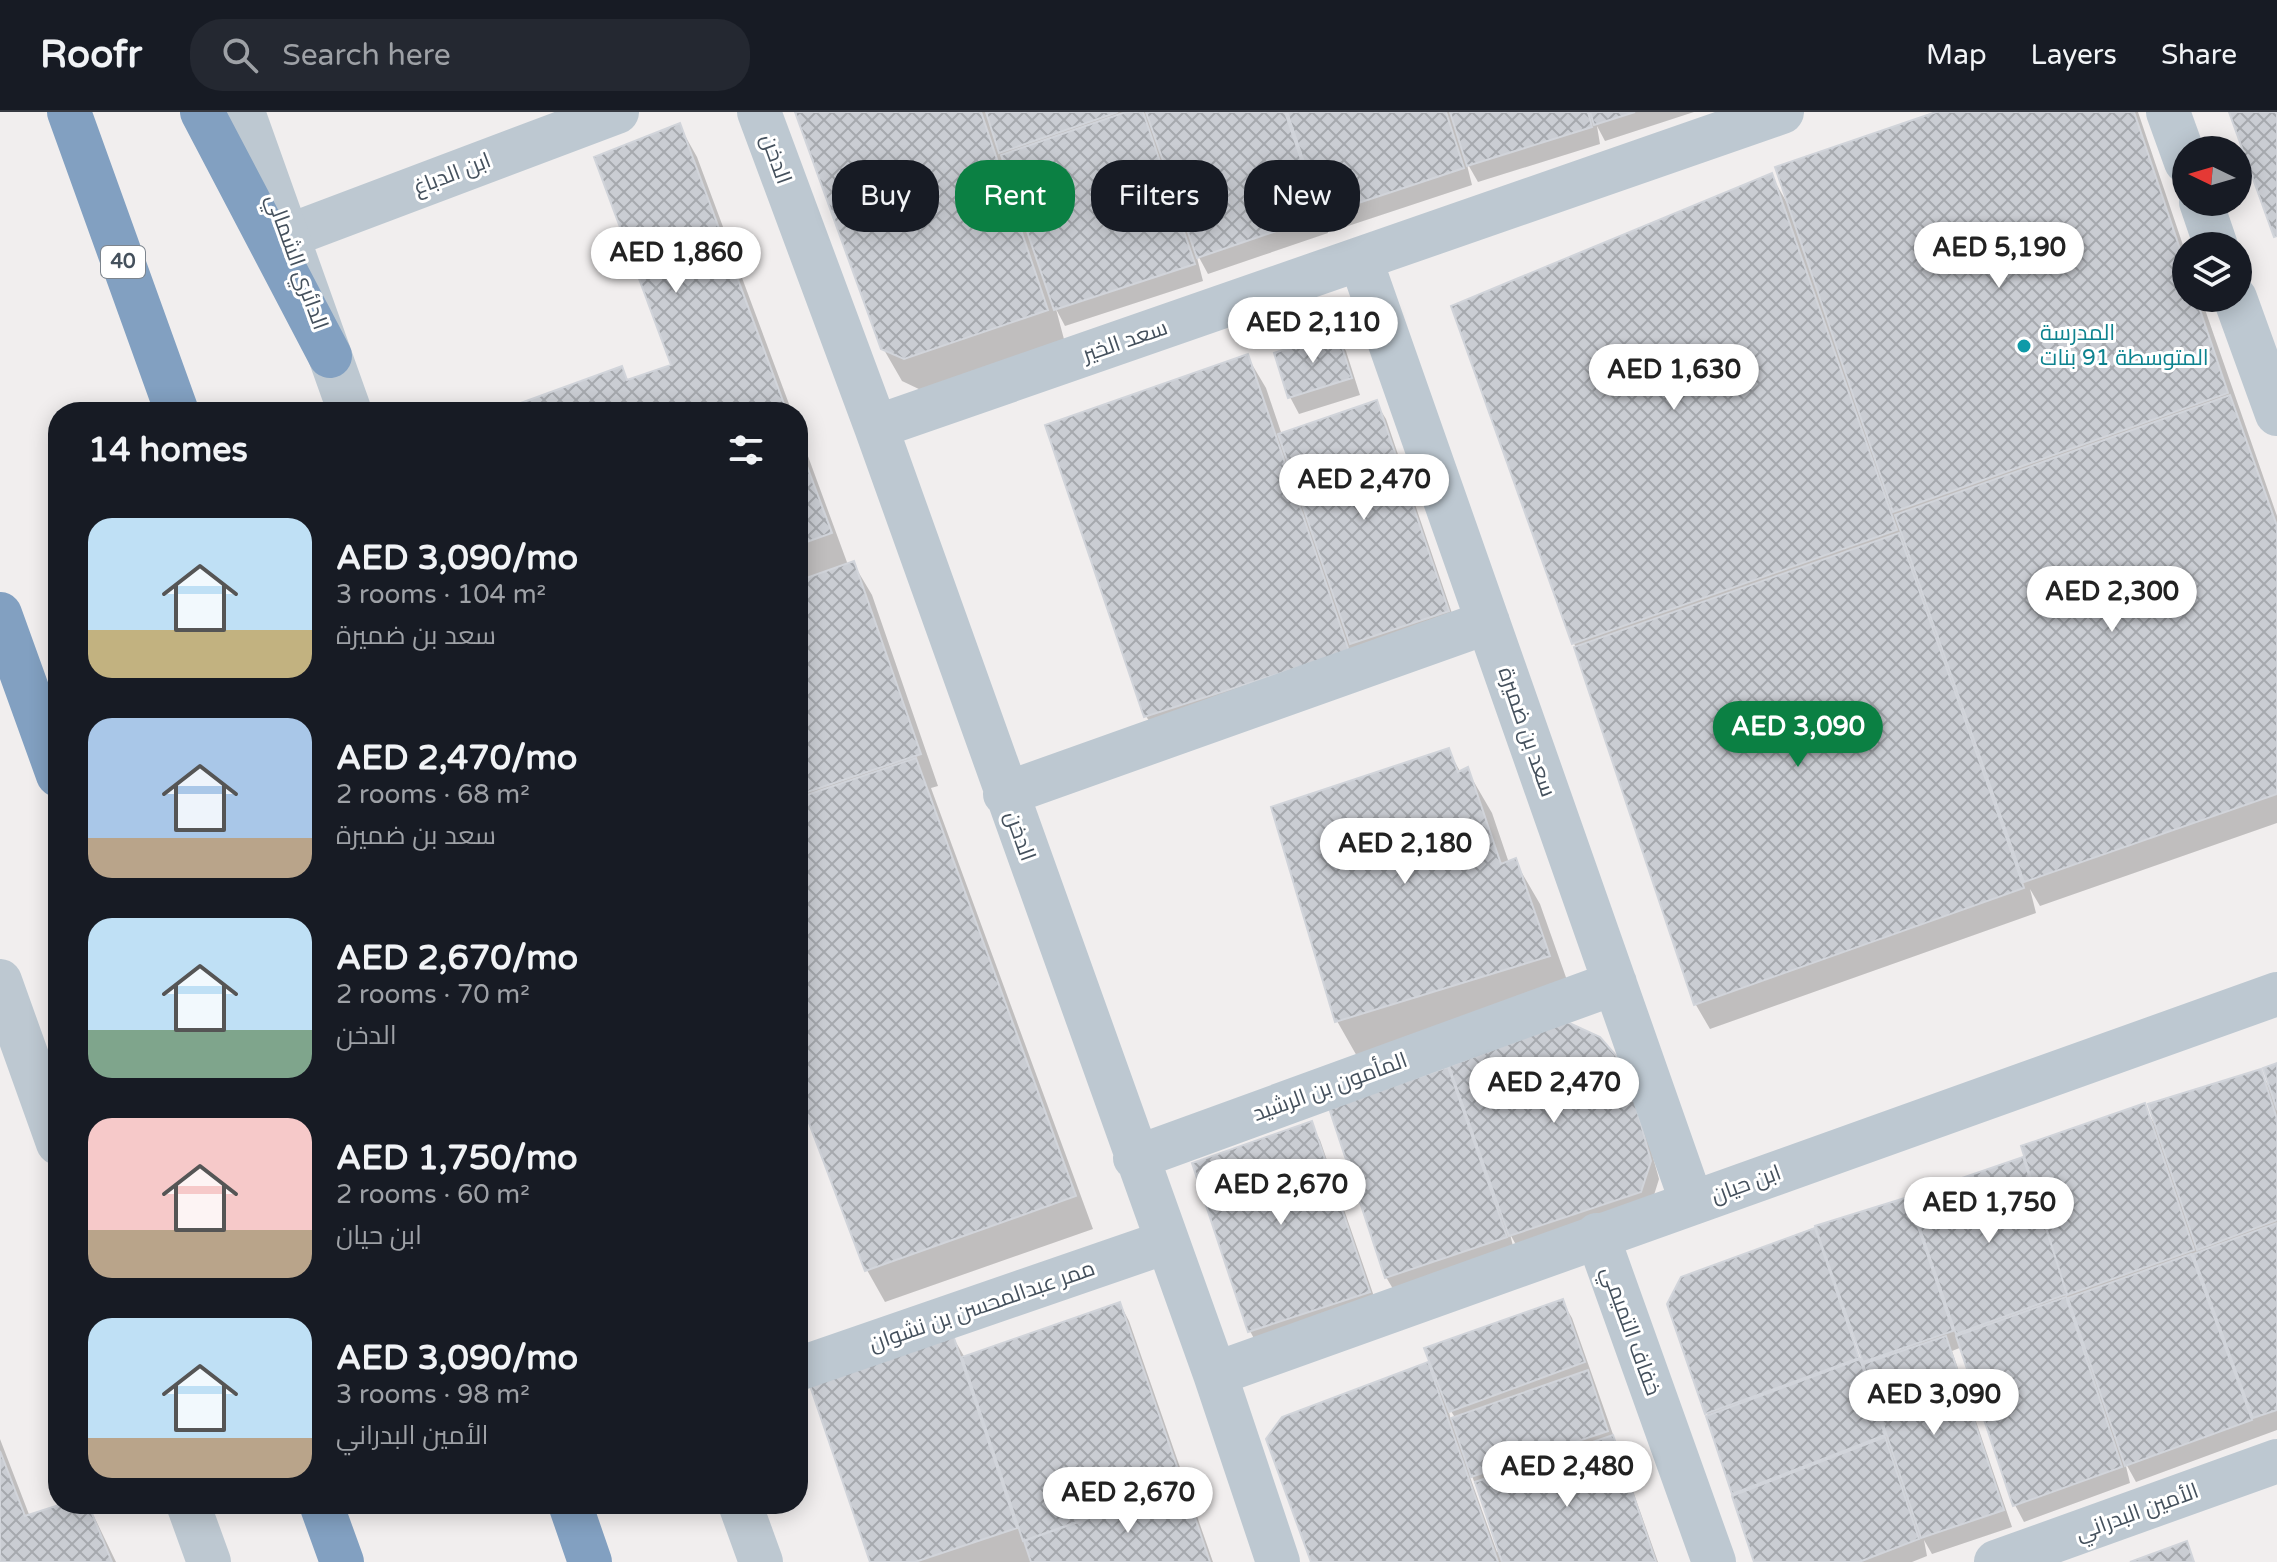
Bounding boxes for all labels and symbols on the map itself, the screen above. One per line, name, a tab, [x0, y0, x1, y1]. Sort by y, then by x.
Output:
street label: الدخن	[755, 130, 797, 188]
north arrow	[2172, 136, 2252, 216]
street label: ابن الدباغ	[409, 147, 495, 202]
street label: الدائري الشمالي	[258, 191, 334, 334]
pin: AED 5,190	[1907, 222, 2091, 290]
pin: AED 1,860	[584, 227, 768, 295]
road number: 40	[101, 246, 145, 278]
pin: AED 2,110	[1221, 297, 1405, 365]
street label: سعد الخير	[1077, 314, 1171, 368]
place label: المدرسة المتوسطة 91 بنات	[2040, 320, 2209, 371]
marker: المدرسة المتوسطة 91 بنات	[2015, 337, 2033, 355]
pin: AED 1,630	[1582, 344, 1766, 412]
pin: AED 2,470	[1272, 454, 1456, 522]
pin: AED 2,300	[2020, 566, 2204, 634]
street label: سعد بن ضميرة	[1493, 664, 1561, 800]
pin: AED 3,090	[1706, 701, 1890, 769]
street label: الدخن	[999, 807, 1041, 865]
pin: AED 2,180	[1313, 818, 1497, 886]
street label: المأمون بن الرشيد	[1249, 1046, 1411, 1127]
pin: AED 2,470	[1462, 1057, 1646, 1125]
pin: AED 2,670	[1189, 1159, 1373, 1227]
street label: ابن حيان	[1707, 1159, 1785, 1209]
pin: AED 1,750	[1897, 1177, 2081, 1245]
street label: ممر عبدالمحسن بن نشوان	[866, 1255, 1098, 1357]
street label: خفاف التميمي	[1593, 1263, 1666, 1400]
pin: AED 3,090	[1842, 1369, 2026, 1437]
pin: AED 2,480	[1475, 1441, 1659, 1509]
pin: AED 2,670	[1036, 1467, 1220, 1535]
street label: الأمين البدراني	[2072, 1478, 2203, 1549]

